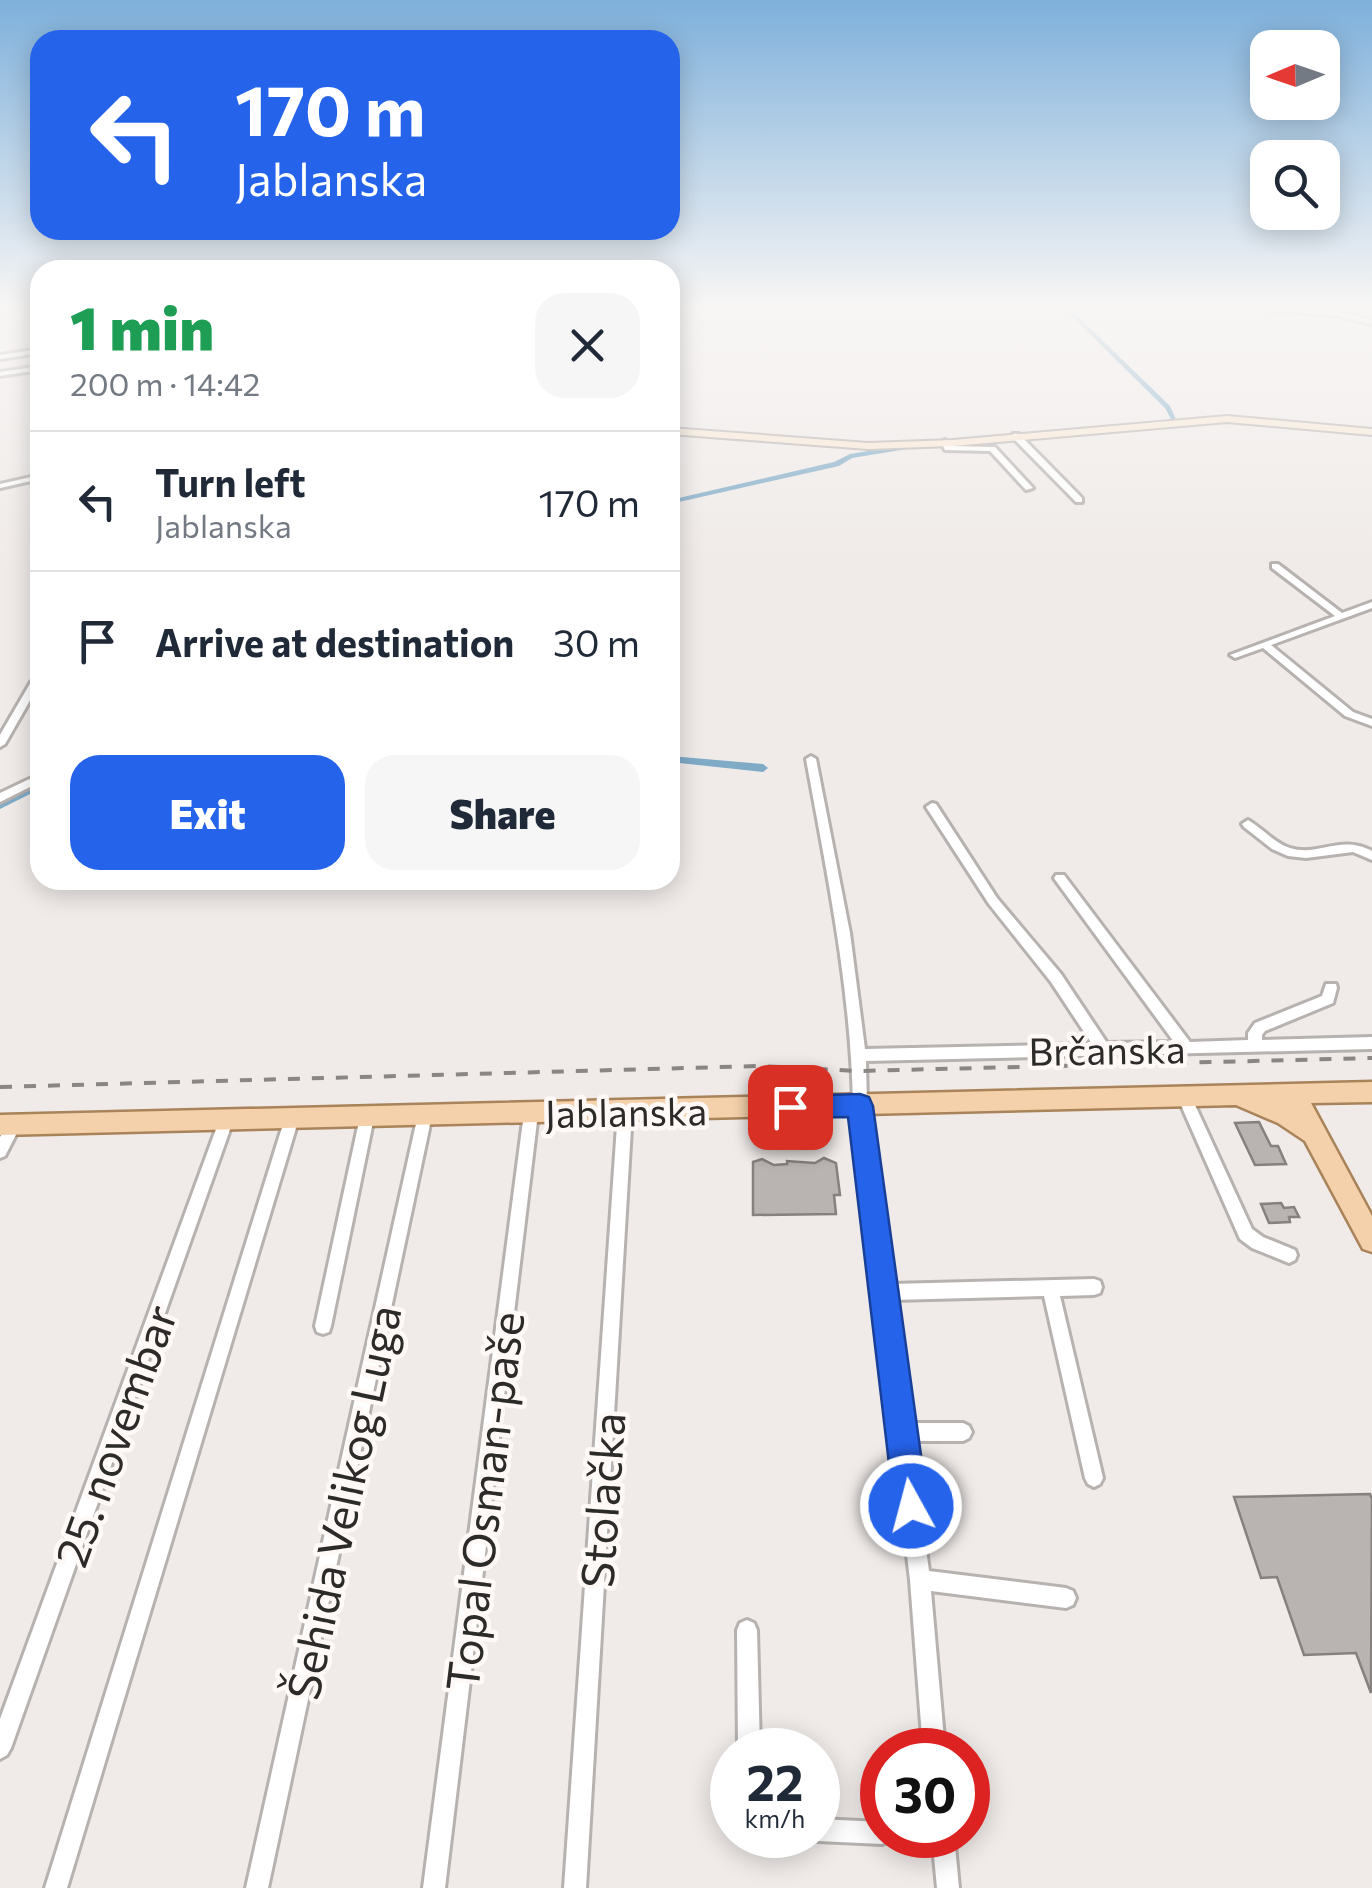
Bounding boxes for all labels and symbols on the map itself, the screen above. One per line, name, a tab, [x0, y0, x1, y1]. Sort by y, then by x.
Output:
north arrow	[1250, 30, 1340, 120]
street label: Brčanska	[1028, 1024, 1186, 1074]
pin	[748, 1065, 833, 1150]
street label: Jablanska	[544, 1086, 708, 1136]
street label: 25. novembar	[41, 1297, 187, 1573]
street label: Šehida Velikog Luga	[273, 1300, 411, 1704]
street label: Topal Osman-paše	[432, 1308, 534, 1694]
street label: Stolačka	[567, 1410, 635, 1590]
position arrow	[859, 1454, 963, 1558]
speed limit sign: 30	[860, 1728, 990, 1858]

